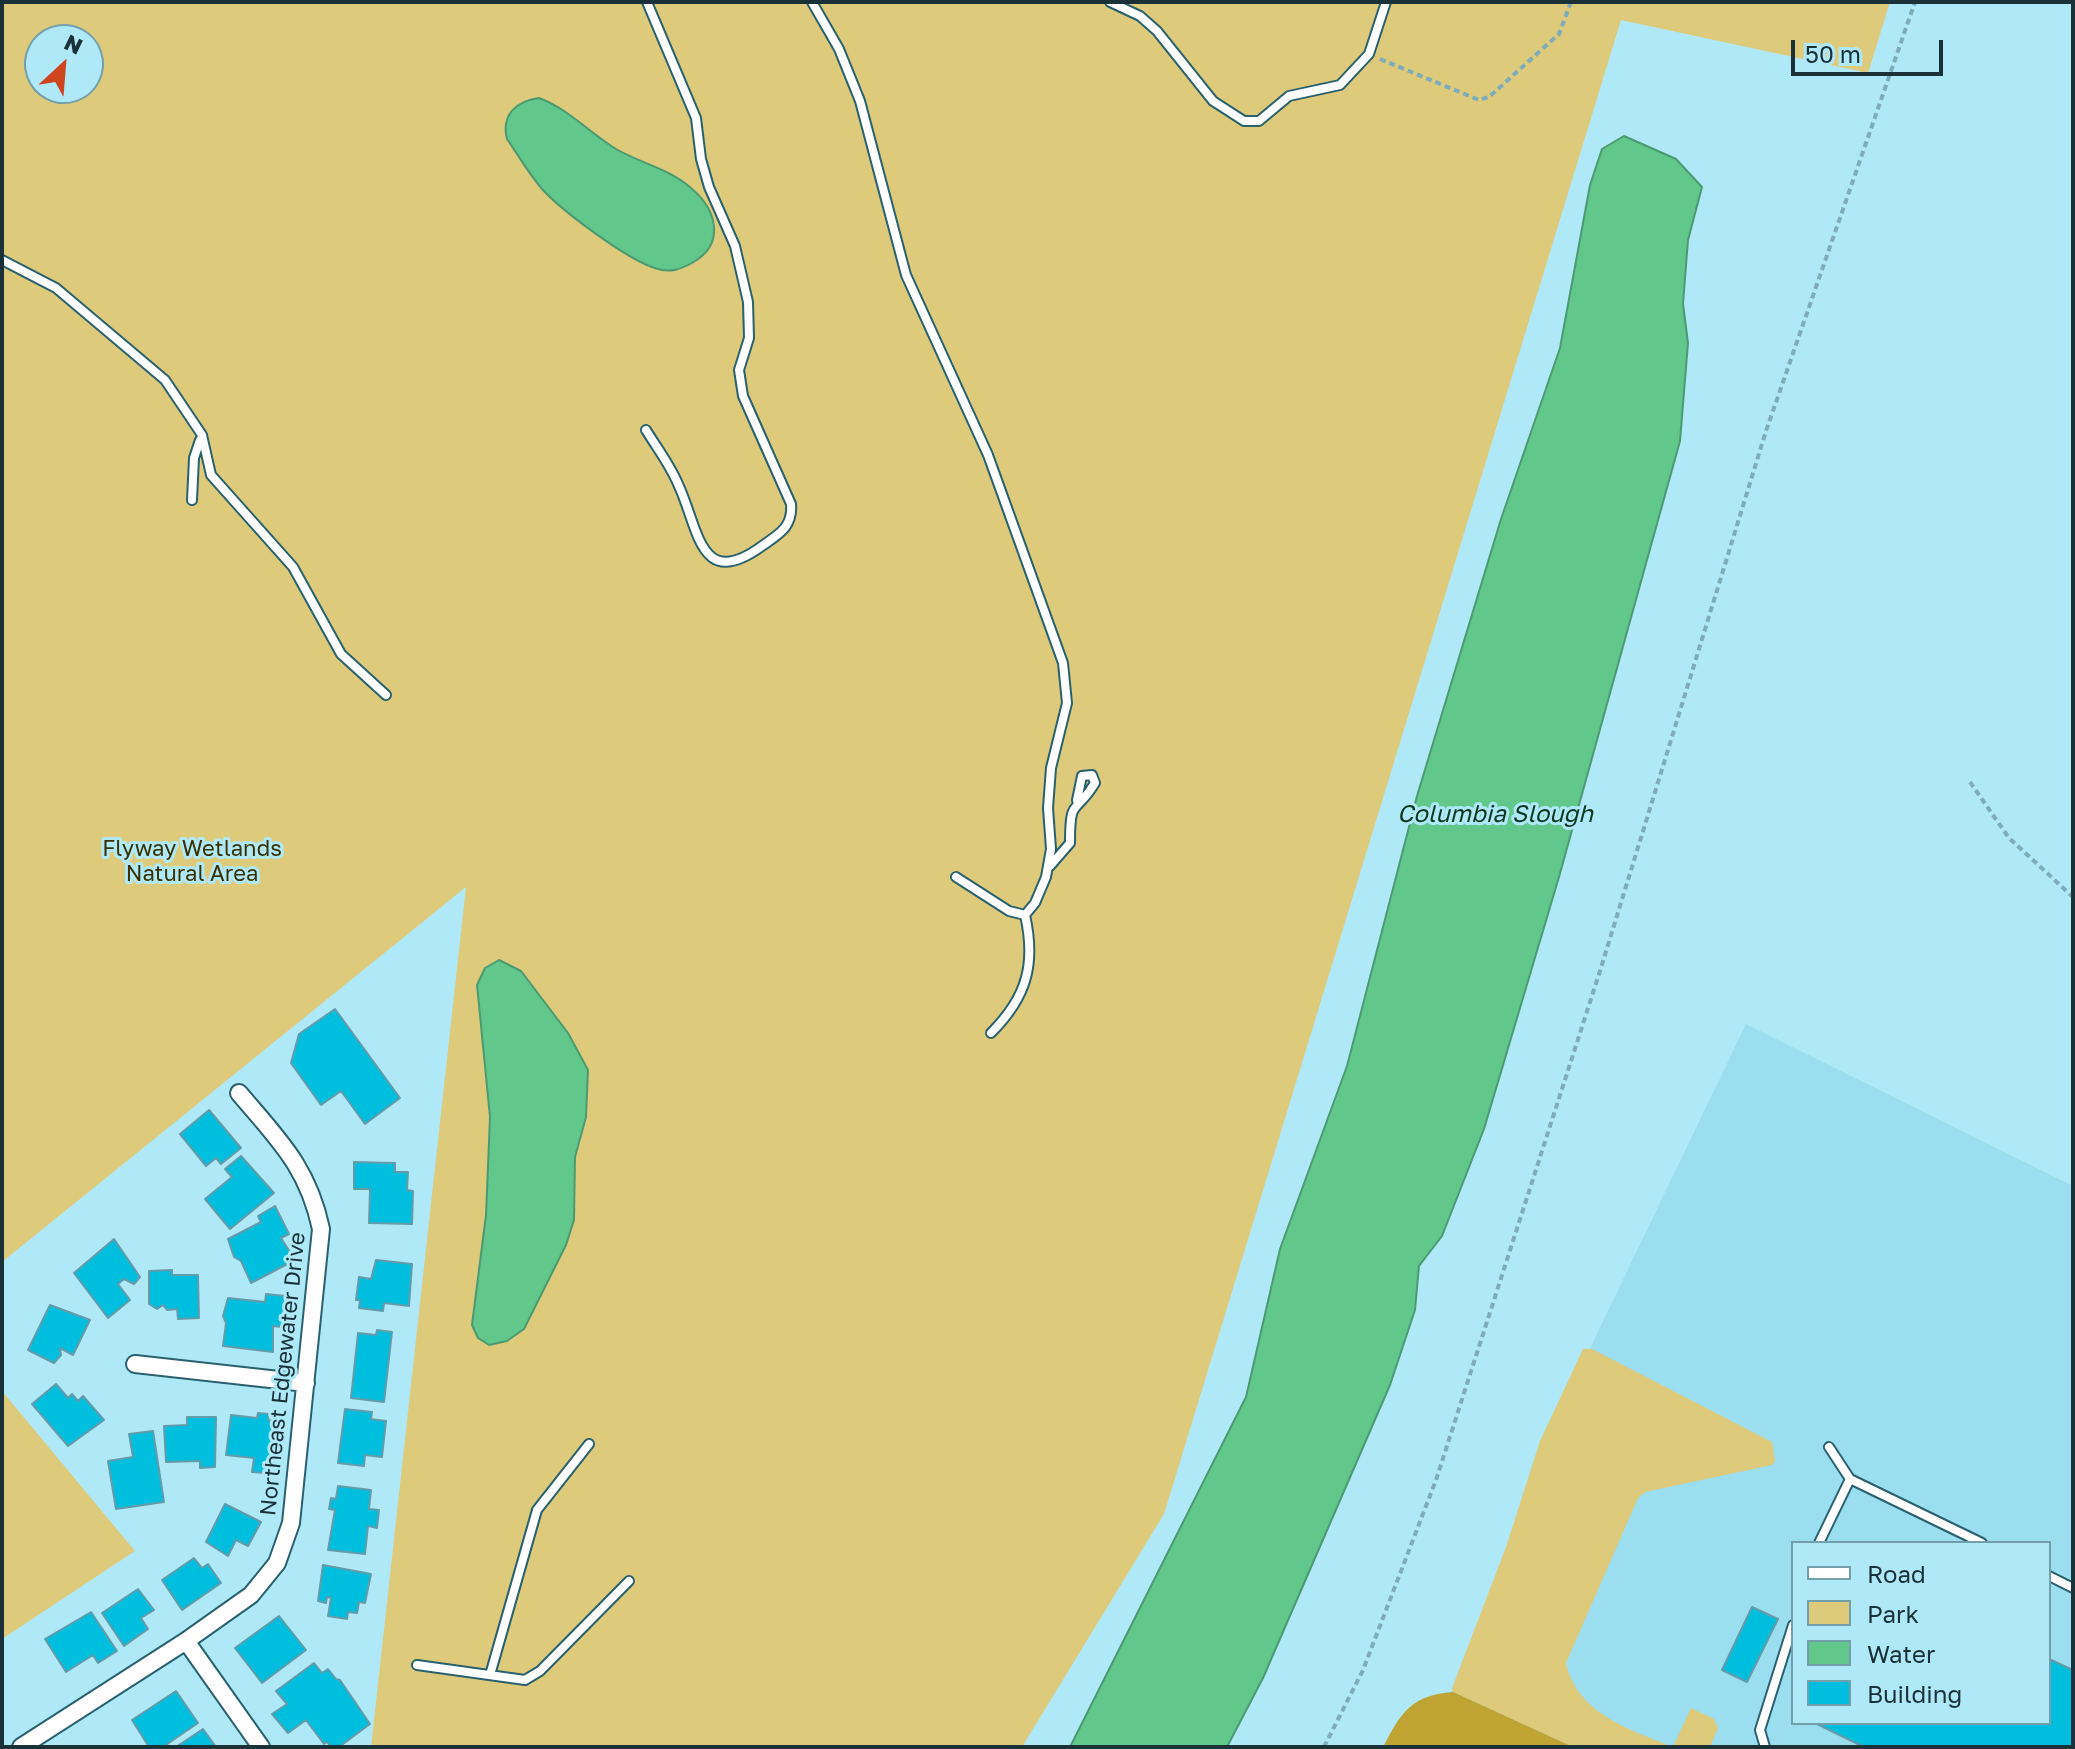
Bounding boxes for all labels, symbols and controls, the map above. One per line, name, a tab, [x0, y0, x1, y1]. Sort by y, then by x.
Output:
north arrow	[24, 24, 104, 104]
scale bar	[1795, 24, 1947, 74]
text: N	[60, 28, 87, 60]
text: 50 m	[1805, 39, 1861, 68]
water label: Columbia Slough	[1397, 800, 1593, 828]
park label: Flyway Wetlands Natural Area	[102, 836, 282, 888]
street label: Northeast Edgewater Drive	[255, 1231, 311, 1517]
legend	[1791, 1541, 2051, 1725]
text: Road	[1867, 1559, 1926, 1588]
text: Park	[1867, 1599, 1919, 1628]
text: Water	[1867, 1639, 1935, 1668]
text: Building	[1867, 1679, 1962, 1708]

